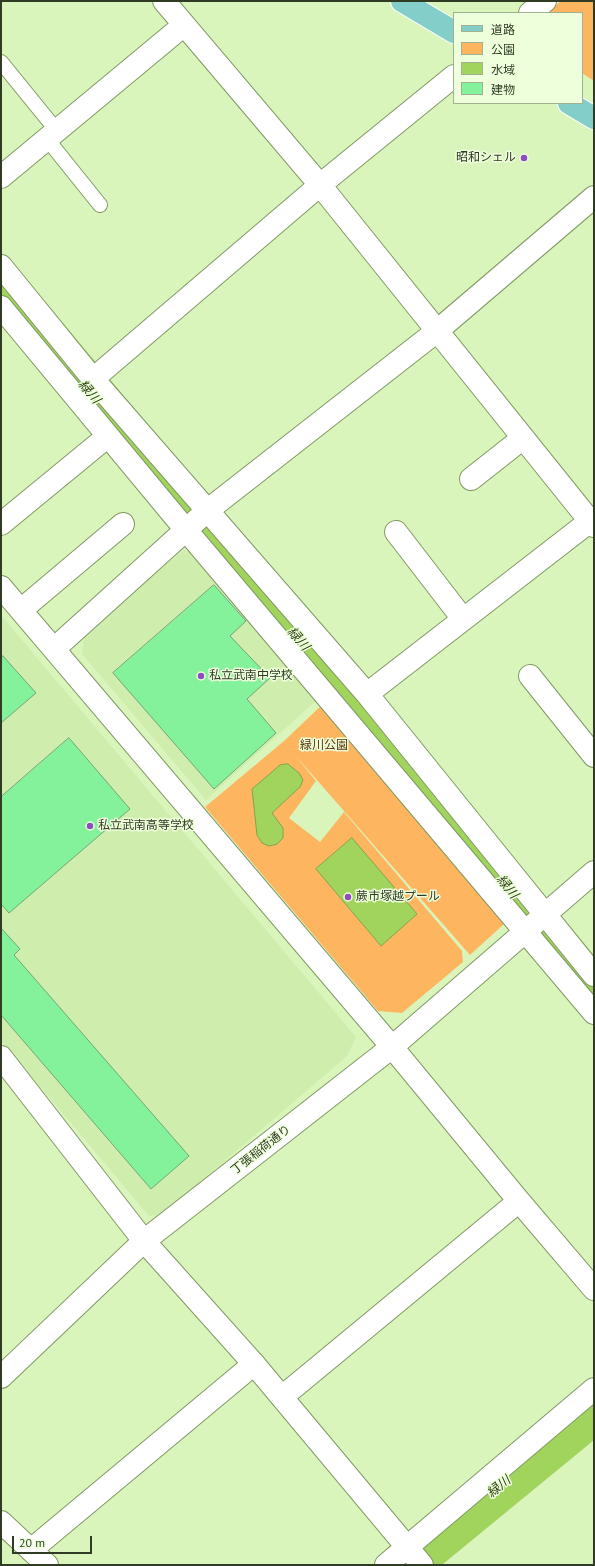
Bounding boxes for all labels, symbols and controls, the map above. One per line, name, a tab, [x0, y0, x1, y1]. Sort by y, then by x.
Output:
legend	[453, 12, 583, 104]
text: 道路	[491, 22, 515, 37]
text: 公園	[491, 42, 515, 57]
text: 水域	[491, 62, 515, 77]
text: 建物	[491, 82, 515, 97]
place label: 昭和シェル	[456, 151, 516, 165]
marker: 昭和シェル	[519, 153, 529, 163]
water label: 緑川	[75, 377, 103, 407]
water label: 緑川	[284, 624, 312, 654]
place label: 私立武南中学校	[209, 669, 293, 683]
marker: 私立武南中学校	[196, 671, 206, 681]
park label: 緑川公園	[300, 739, 348, 753]
place label: 私立武南高等学校	[98, 819, 194, 833]
marker: 私立武南高等学校	[85, 821, 95, 831]
water label: 緑川	[493, 872, 521, 902]
place label: 蕨市塚越プール	[356, 890, 440, 904]
marker: 蕨市塚越プール	[343, 892, 353, 902]
street label: 丁張稲荷通り	[228, 1122, 294, 1178]
water label: 緑川	[484, 1473, 514, 1501]
scale bar	[14, 1528, 94, 1554]
text: 20 m	[19, 1535, 45, 1550]

